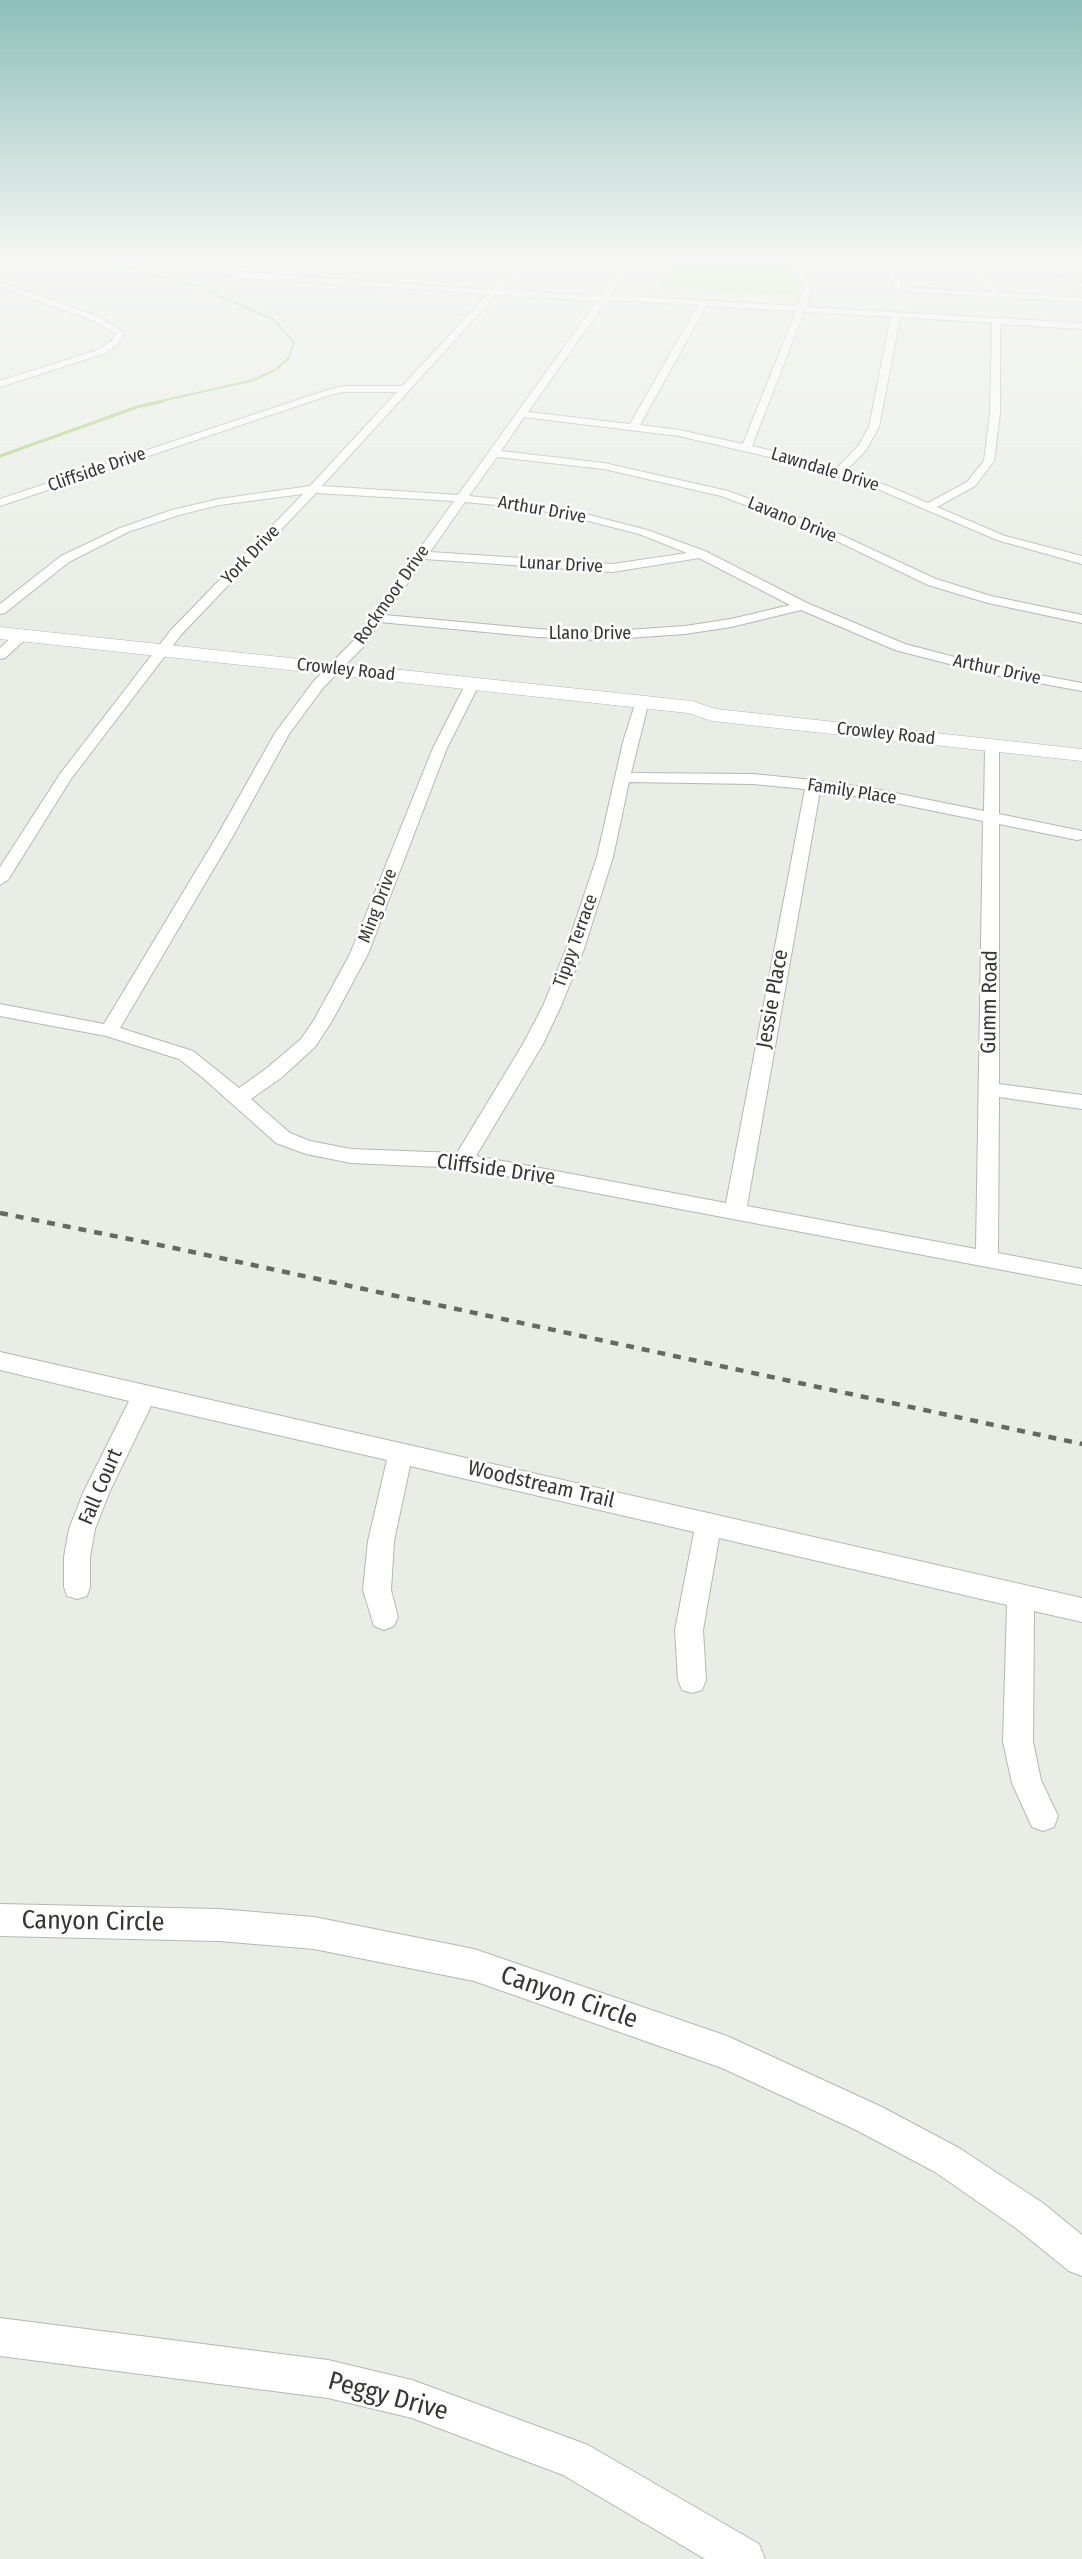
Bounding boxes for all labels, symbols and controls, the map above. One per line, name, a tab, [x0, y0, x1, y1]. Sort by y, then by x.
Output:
street label: Cliffside Drive	[45, 443, 149, 497]
street label: Lawndale Drive	[768, 443, 882, 497]
street label: Arthur Drive	[496, 492, 588, 528]
street label: Lavano Drive	[744, 492, 840, 548]
street label: York Drive	[217, 521, 285, 589]
street label: Rockmoor Drive	[350, 541, 434, 649]
street label: Lunar Drive	[518, 552, 604, 578]
street label: Llano Drive	[549, 623, 631, 645]
street label: Arthur Drive	[951, 650, 1043, 690]
street label: Crowley Road	[296, 654, 396, 686]
street label: Crowley Road	[836, 718, 936, 750]
street label: Family Place	[806, 774, 898, 810]
street label: Ming Drive	[354, 866, 402, 946]
street label: Tippy Terrace	[549, 891, 603, 991]
street label: Jessie Place	[752, 948, 794, 1050]
street label: Gumm Road	[976, 950, 1004, 1054]
street label: Cliffside Drive	[435, 1149, 557, 1191]
street label: Fall Court	[74, 1445, 128, 1529]
street label: Woodstream Trail	[465, 1456, 617, 1514]
street label: Canyon Circle	[21, 1905, 165, 1939]
street label: Canyon Circle	[496, 1960, 642, 2036]
street label: Peggy Drive	[325, 2366, 451, 2428]

